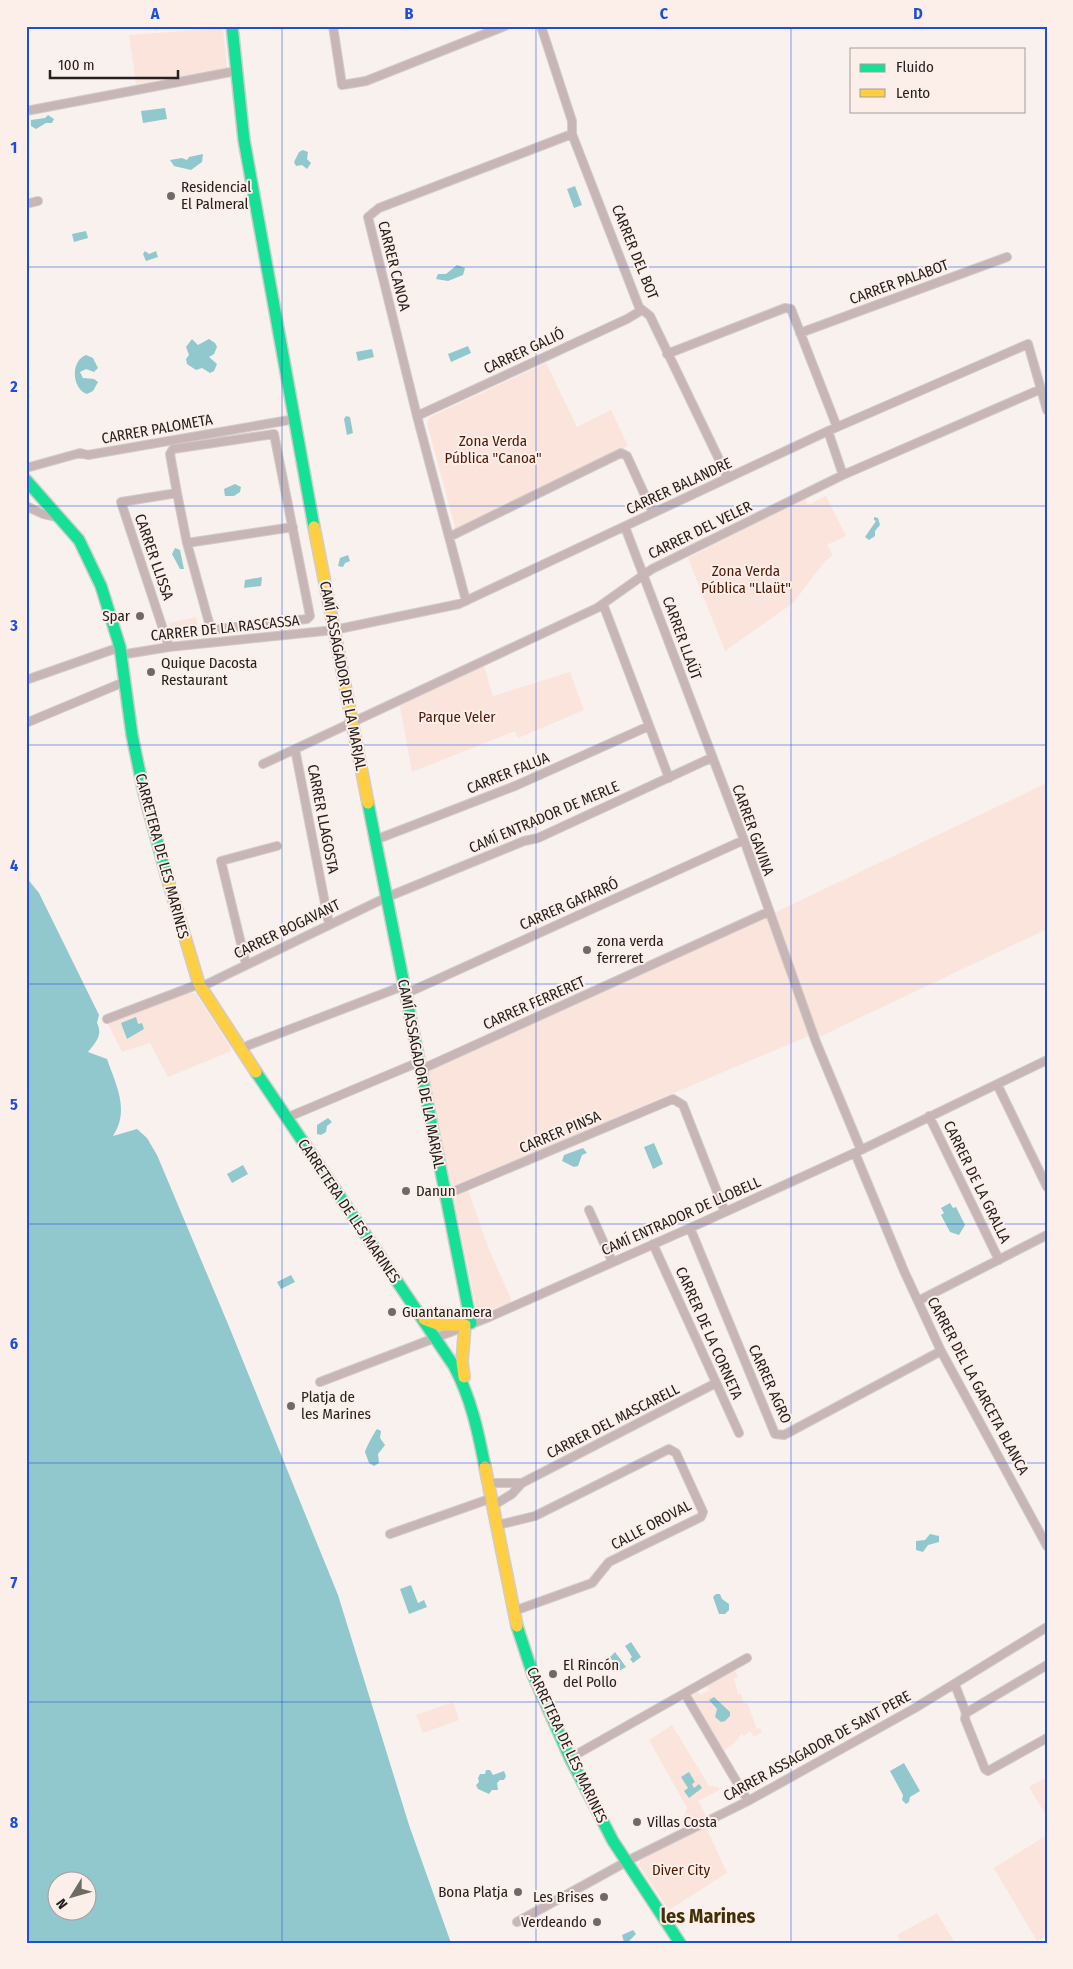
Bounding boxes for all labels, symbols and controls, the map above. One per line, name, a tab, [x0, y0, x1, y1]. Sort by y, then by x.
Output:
text: A	[150, 4, 160, 23]
text: B	[405, 4, 414, 23]
text: C	[660, 4, 669, 23]
text: D	[913, 4, 923, 23]
scale bar	[50, 48, 178, 80]
legend	[850, 48, 1026, 112]
text: 100 m	[58, 56, 95, 74]
text: Fluido	[896, 58, 934, 76]
text: Lento	[896, 84, 930, 102]
text: 1	[11, 138, 17, 157]
place label: Residencial El Palmeral	[181, 178, 251, 213]
marker: Residencial El Palmeral	[165, 190, 177, 202]
street label: CARRER DEL BOT	[608, 202, 662, 302]
street label: CARRER CANOA	[374, 219, 414, 313]
street label: CARRER PALABOT	[847, 256, 951, 308]
street label: CARRER GALIÓ	[481, 324, 567, 378]
text: 2	[9, 377, 18, 396]
street label: CARRER PALOMETA	[100, 410, 214, 448]
park label: Zona Verda Pública "Canoa"	[444, 432, 542, 467]
street label: CARRER BALANDRE	[623, 454, 735, 518]
street label: CARRER DEL VELER	[645, 497, 755, 563]
street label: CARRER LLISSA	[131, 511, 177, 603]
park label: Zona Verda Pública "Llaüt"	[701, 562, 791, 597]
street label: CAMÍ ASSAGADOR DE LA MARJAL	[316, 580, 370, 773]
street label: CARRER LLAÜT	[659, 594, 705, 682]
place label: Spar	[102, 607, 131, 625]
marker: Spar	[134, 610, 146, 622]
street label: CARRER DE LA RASCASSA	[150, 611, 300, 645]
text: 3	[9, 616, 18, 635]
place label: Quique Dacosta Restaurant	[161, 654, 257, 689]
marker: Quique Dacosta Restaurant	[145, 666, 157, 678]
park label: Parque Veler	[418, 708, 496, 726]
street label: CARRER FALUA	[464, 748, 552, 798]
street label: CARRER LLAGOSTA	[304, 763, 342, 875]
street label: CARRETERA DE LES MARINES	[131, 771, 193, 941]
street label: CAMÍ ENTRADOR DE MERLE	[466, 777, 622, 857]
street label: CARRER GAVINA	[728, 782, 778, 878]
text: 4	[10, 856, 18, 875]
street label: CARRER GAFARRÓ	[517, 874, 621, 934]
street label: CARRER BOGAVANT	[231, 895, 343, 962]
place label: zona verda ferreret	[597, 932, 664, 967]
marker: zona verda ferreret	[581, 944, 593, 956]
street label: CARRER FERRERET	[480, 972, 588, 1034]
street label: CAMÍ ASSAGADOR DE LA MARJAL	[394, 978, 448, 1171]
text: 5	[10, 1095, 18, 1114]
street label: CARRER PINSA	[517, 1107, 604, 1157]
street label: CARRER DE LA GRALLA	[940, 1118, 1014, 1246]
street label: CARRETERA DE LES MARINES	[294, 1135, 404, 1287]
street label: CAMÍ ENTRADOR DE LLOBELL	[599, 1173, 764, 1259]
place label: Danun	[416, 1182, 456, 1200]
marker: Danun	[400, 1185, 412, 1197]
street label: CARRER DE LA CORNETA	[672, 1264, 746, 1402]
street label: CARRER DEL LA GARCETA BLANCA	[923, 1294, 1033, 1478]
place label: Guantanamera	[402, 1303, 492, 1321]
marker: Guantanamera	[386, 1306, 398, 1318]
text: 6	[10, 1334, 18, 1353]
street label: CARRER AGRO	[745, 1342, 795, 1426]
street label: CARRER DEL MASCARELL	[544, 1380, 683, 1462]
place label: Platja de les Marines	[301, 1388, 371, 1423]
marker: Platja de les Marines	[285, 1400, 297, 1412]
street label: CALLE OROVAL	[608, 1496, 694, 1554]
text: 7	[11, 1573, 18, 1592]
place label: El Rincón del Pollo	[563, 1656, 619, 1691]
street label: CARRETERA DE LES MARINES	[523, 1664, 611, 1826]
marker: El Rincón del Pollo	[547, 1668, 559, 1680]
street label: CARRER ASSAGADOR DE SANT PERE	[720, 1687, 914, 1805]
text: 8	[10, 1813, 19, 1832]
place label: Villas Costa	[647, 1813, 717, 1831]
marker: Villas Costa	[631, 1816, 643, 1828]
park label: Diver City	[652, 1861, 710, 1879]
north arrow	[48, 1872, 98, 1922]
place label: Bona Platja	[438, 1883, 508, 1901]
marker: Bona Platja	[512, 1886, 524, 1898]
place label: Les Brises	[533, 1888, 594, 1906]
marker: Les Brises	[598, 1891, 610, 1903]
text: N	[53, 1895, 71, 1912]
district label: les Marines	[661, 1904, 756, 1928]
place label: Verdeando	[521, 1913, 587, 1931]
marker: Verdeando	[591, 1916, 603, 1928]

